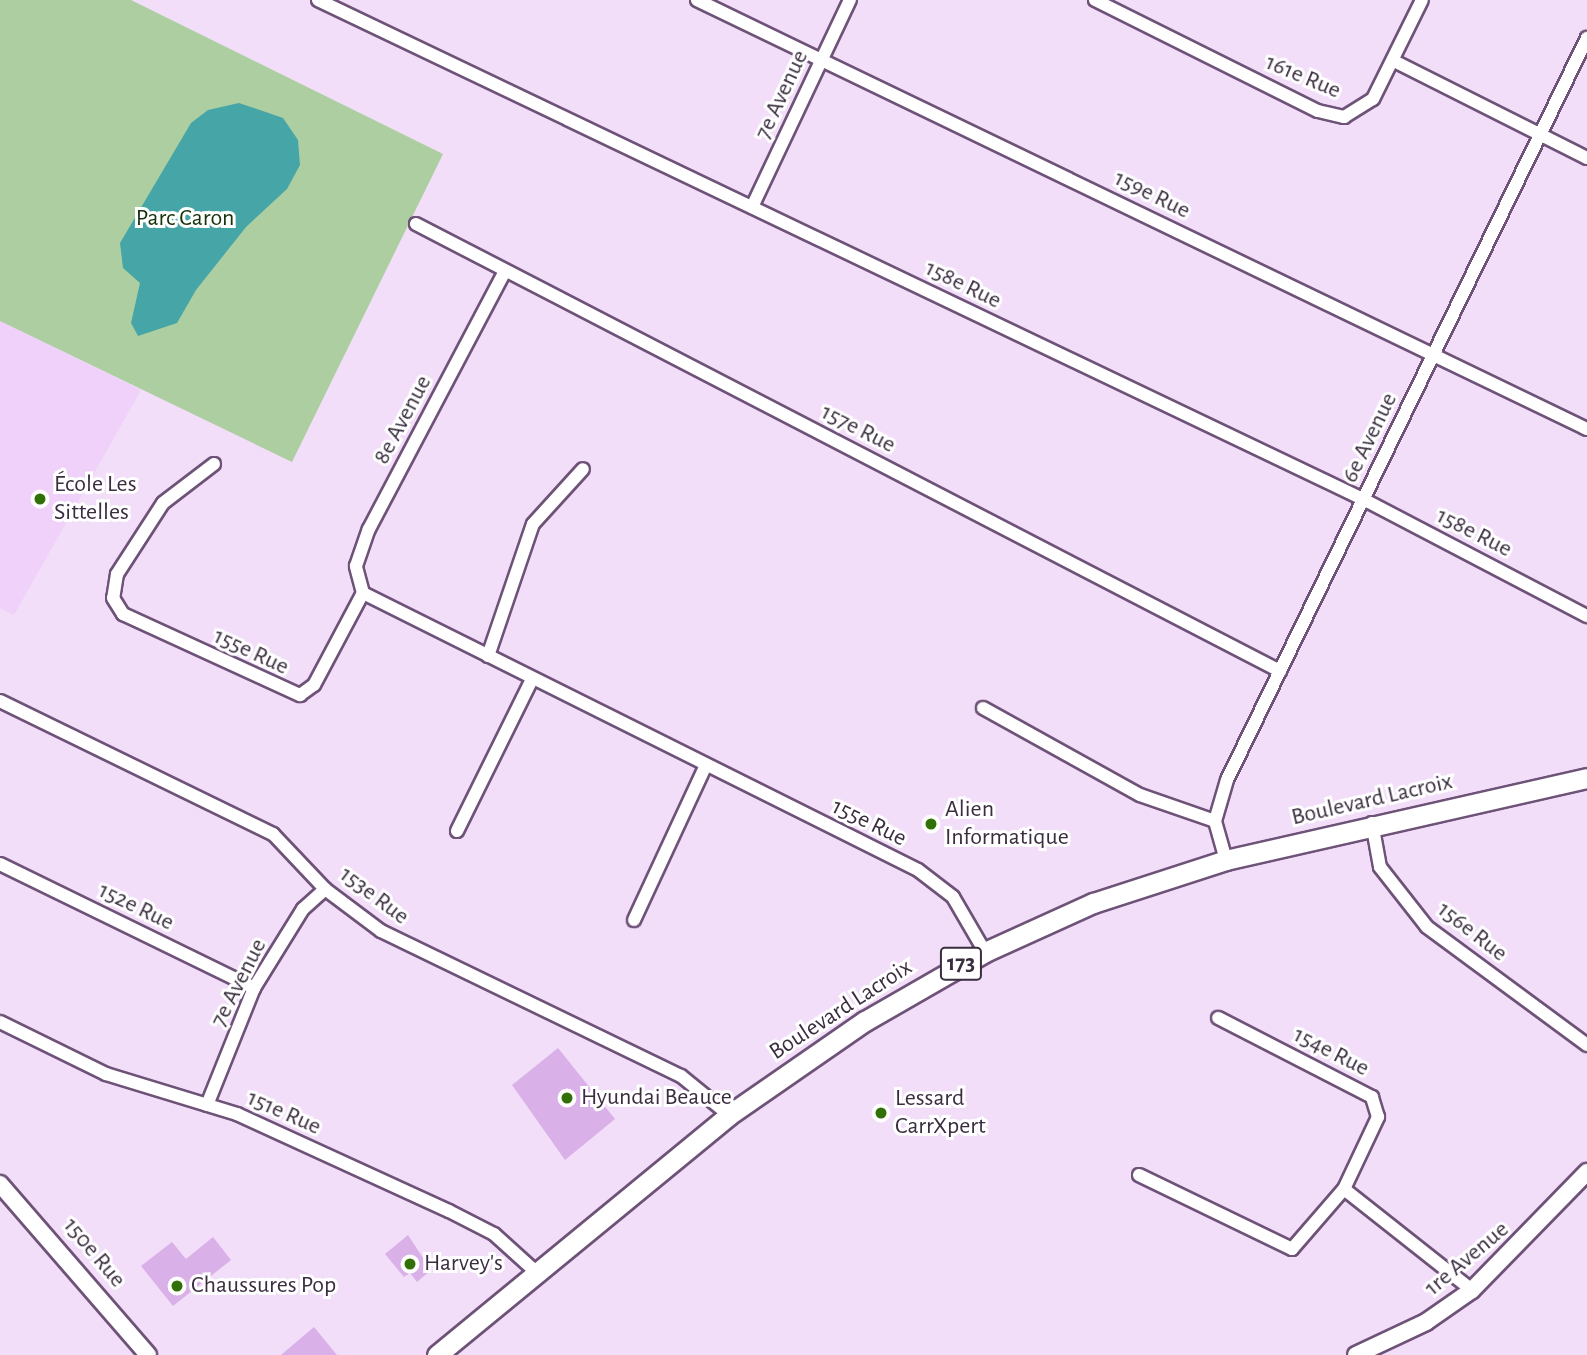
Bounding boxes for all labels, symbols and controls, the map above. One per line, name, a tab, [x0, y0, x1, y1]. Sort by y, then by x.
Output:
street label: 7e Avenue	[749, 46, 815, 144]
street label: 161e Rue	[1261, 48, 1345, 106]
street label: 159e Rue	[1109, 164, 1195, 226]
park label: Parc Caron	[136, 205, 234, 233]
street label: 158e Rue	[920, 254, 1006, 316]
street label: 8e Avenue	[368, 371, 438, 469]
street label: 6e Avenue	[1336, 388, 1404, 488]
street label: 157e Rue	[816, 398, 900, 460]
place label: École Les Sittelles	[54, 471, 137, 527]
marker: École Les Sittelles	[32, 491, 48, 507]
street label: 158e Rue	[1431, 502, 1517, 564]
street label: 155e Rue	[209, 622, 293, 682]
street label: Boulevard Lacroix	[1289, 767, 1455, 833]
street label: 155e Rue	[827, 793, 911, 853]
place label: Alien Informatique	[945, 796, 1069, 852]
marker: Alien Informatique	[923, 816, 939, 832]
street label: 153e Rue	[334, 861, 414, 931]
street label: 152e Rue	[94, 876, 178, 938]
street label: 156e Rue	[1431, 896, 1513, 968]
street label: 7e Avenue	[205, 934, 273, 1032]
road number: 173	[938, 945, 984, 984]
street label: Boulevard Lacroix	[764, 953, 918, 1067]
street label: 154e Rue	[1288, 1021, 1374, 1083]
street label: 151e Rue	[243, 1084, 325, 1142]
place label: Hyundai Beauce	[581, 1084, 732, 1112]
place label: Lessard CarrXpert	[895, 1085, 986, 1141]
marker: Hyundai Beauce	[559, 1090, 575, 1106]
marker: Lessard CarrXpert	[873, 1105, 889, 1121]
street label: 150e Rue	[57, 1212, 131, 1294]
street label: 1re Avenue	[1419, 1216, 1515, 1302]
place label: Harvey's	[424, 1250, 503, 1278]
marker: Harvey's	[402, 1256, 418, 1272]
place label: Chaussures Pop	[191, 1272, 336, 1300]
marker: Chaussures Pop	[169, 1278, 185, 1294]

